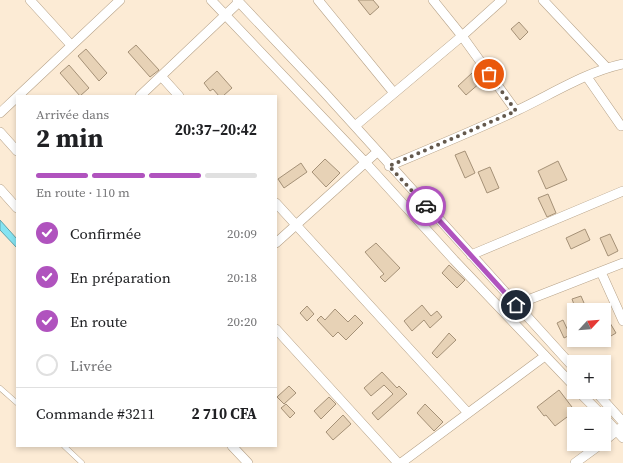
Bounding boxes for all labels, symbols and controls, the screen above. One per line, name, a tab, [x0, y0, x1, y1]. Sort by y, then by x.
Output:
pin	[472, 57, 506, 91]
icon: bag	[478, 63, 500, 85]
text: Arrivée dans	[36, 106, 109, 123]
text: 20:37–20:42	[175, 119, 257, 140]
text: 2 min	[36, 120, 103, 156]
text: En route · 110 m	[36, 184, 130, 201]
courier	[406, 186, 446, 226]
icon: car	[415, 195, 437, 217]
icon: check	[36, 222, 58, 244]
text: Confirmée	[70, 223, 141, 244]
text: 20:09	[227, 225, 257, 242]
icon: check	[36, 266, 58, 288]
text: En préparation	[70, 267, 171, 288]
text: 20:18	[227, 269, 257, 286]
pin	[499, 288, 533, 322]
icon: home	[505, 294, 527, 316]
north arrow	[567, 303, 611, 347]
map controls	[567, 303, 611, 451]
icon: check	[36, 310, 58, 332]
text: En route	[70, 311, 127, 332]
text: 20:20	[227, 313, 257, 330]
text: Livrée	[70, 355, 112, 376]
button: +	[567, 355, 611, 399]
text: Commande #3211	[36, 403, 155, 424]
text: 2 710 CFA	[191, 403, 257, 424]
button: −	[567, 407, 611, 451]

